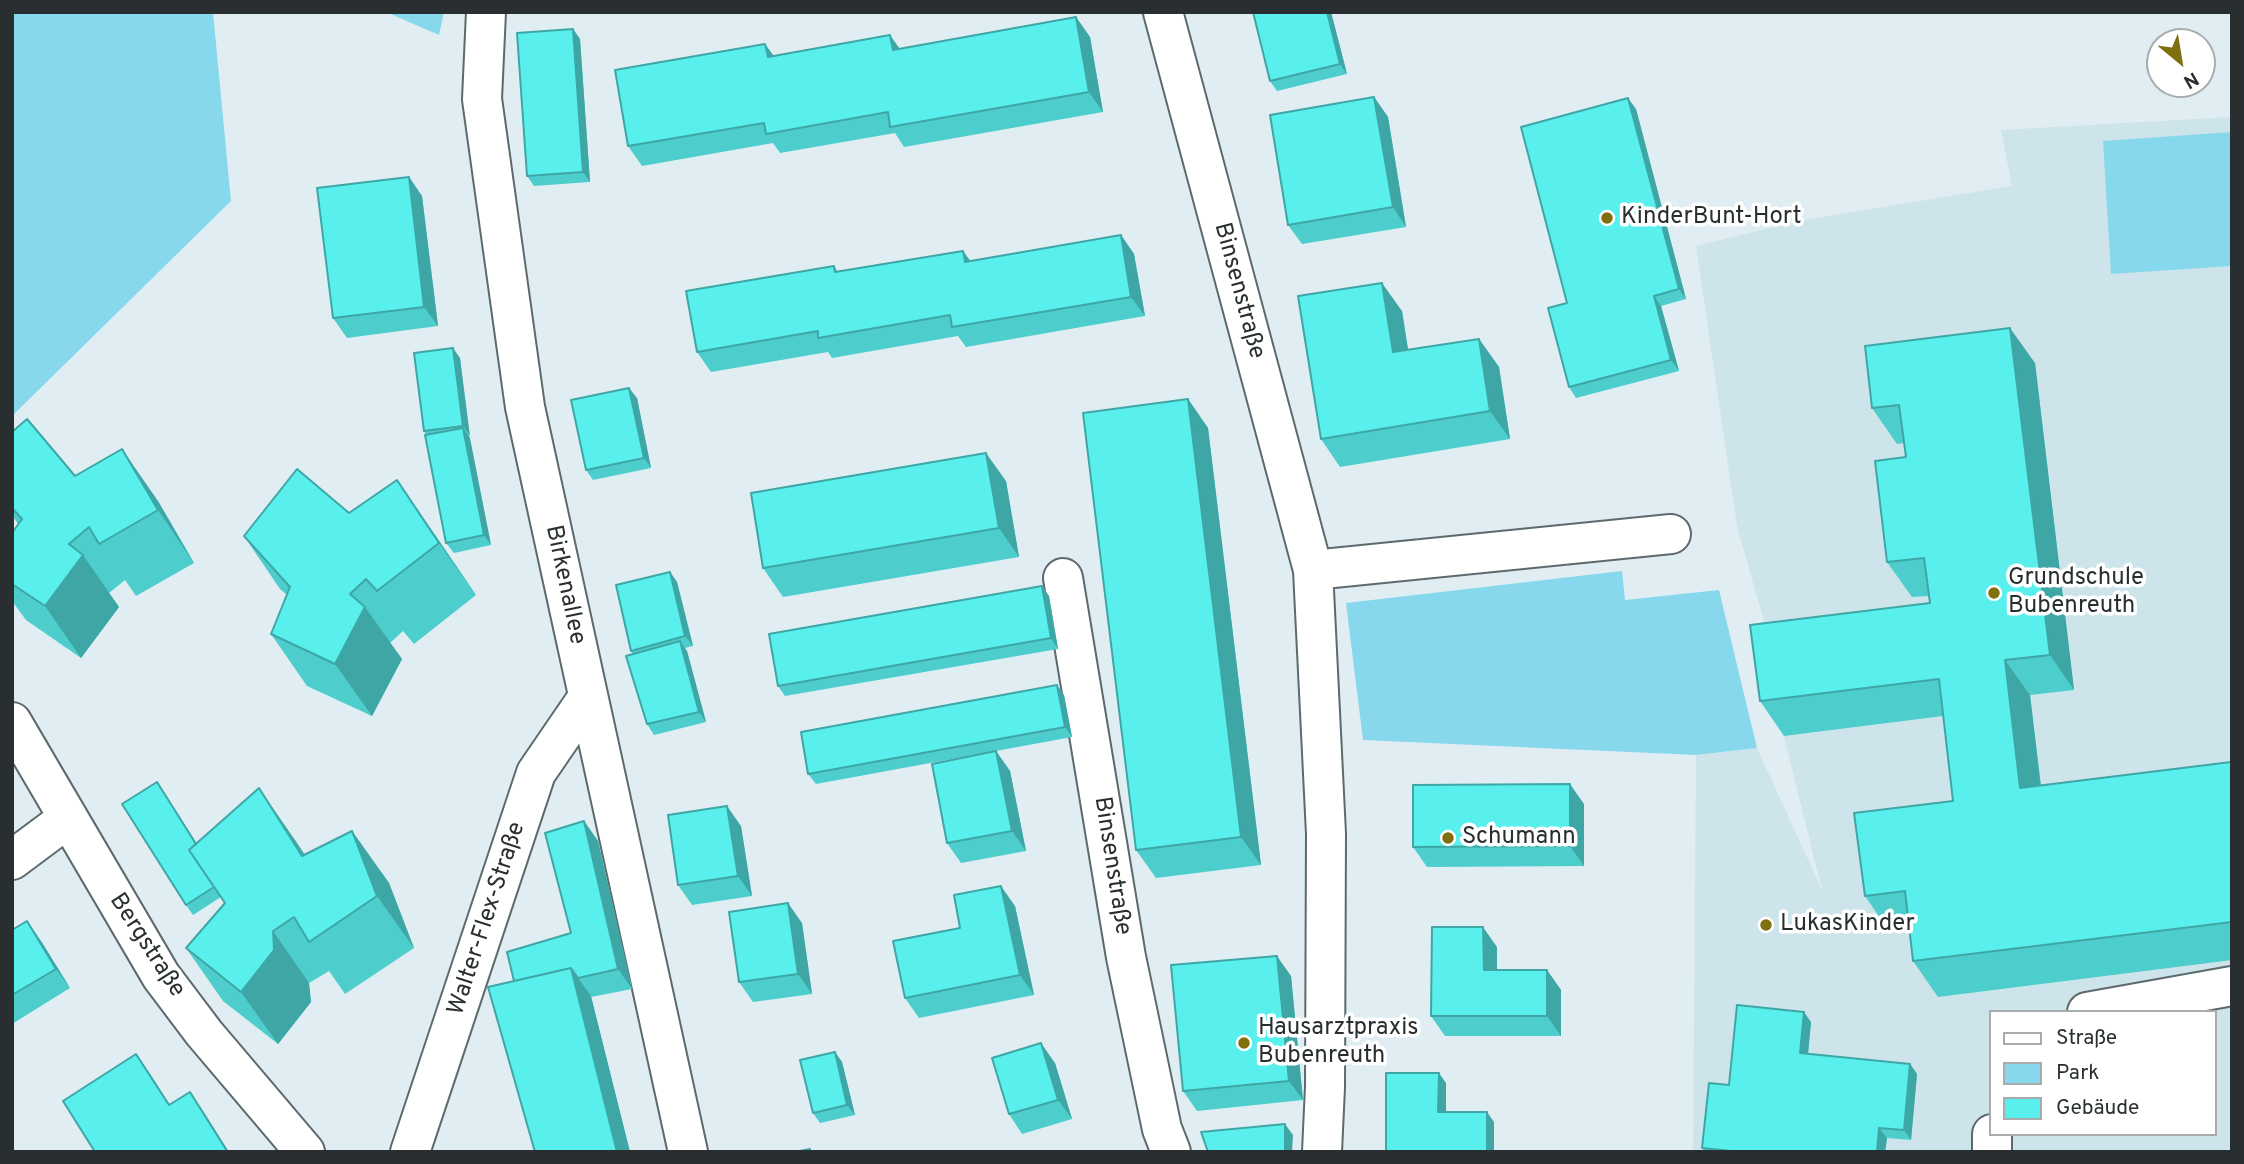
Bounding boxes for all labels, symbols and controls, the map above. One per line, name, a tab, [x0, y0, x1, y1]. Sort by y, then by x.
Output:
north arrow	[2146, 28, 2216, 98]
text: N	[2179, 66, 2202, 93]
place label: KinderBunt-Hort	[1621, 204, 1802, 232]
marker: KinderBunt-Hort	[1599, 210, 1615, 226]
street label: Binsenstraße	[1206, 220, 1270, 362]
street label: Birkenallee	[537, 523, 591, 647]
place label: Grundschule Bubenreuth	[2008, 565, 2144, 621]
marker: Grundschule Bubenreuth	[1986, 585, 2002, 601]
street label: Binsenstraße	[1086, 795, 1136, 937]
street label: Walter-Flex-Straße	[443, 819, 533, 1019]
place label: Schumann	[1462, 824, 1576, 852]
marker: Schumann	[1440, 830, 1456, 846]
street label: Bergstraße	[102, 889, 190, 1003]
place label: LukasKinder	[1780, 911, 1915, 939]
marker: LukasKinder	[1758, 917, 1774, 933]
legend	[1988, 1010, 2216, 1136]
place label: Hausarztpraxis Bubenreuth	[1258, 1015, 1419, 1071]
text: Straße	[2056, 1025, 2117, 1052]
marker: Hausarztpraxis Bubenreuth	[1236, 1035, 1252, 1051]
text: Park	[2056, 1060, 2099, 1087]
text: Gebäude	[2056, 1095, 2139, 1122]

